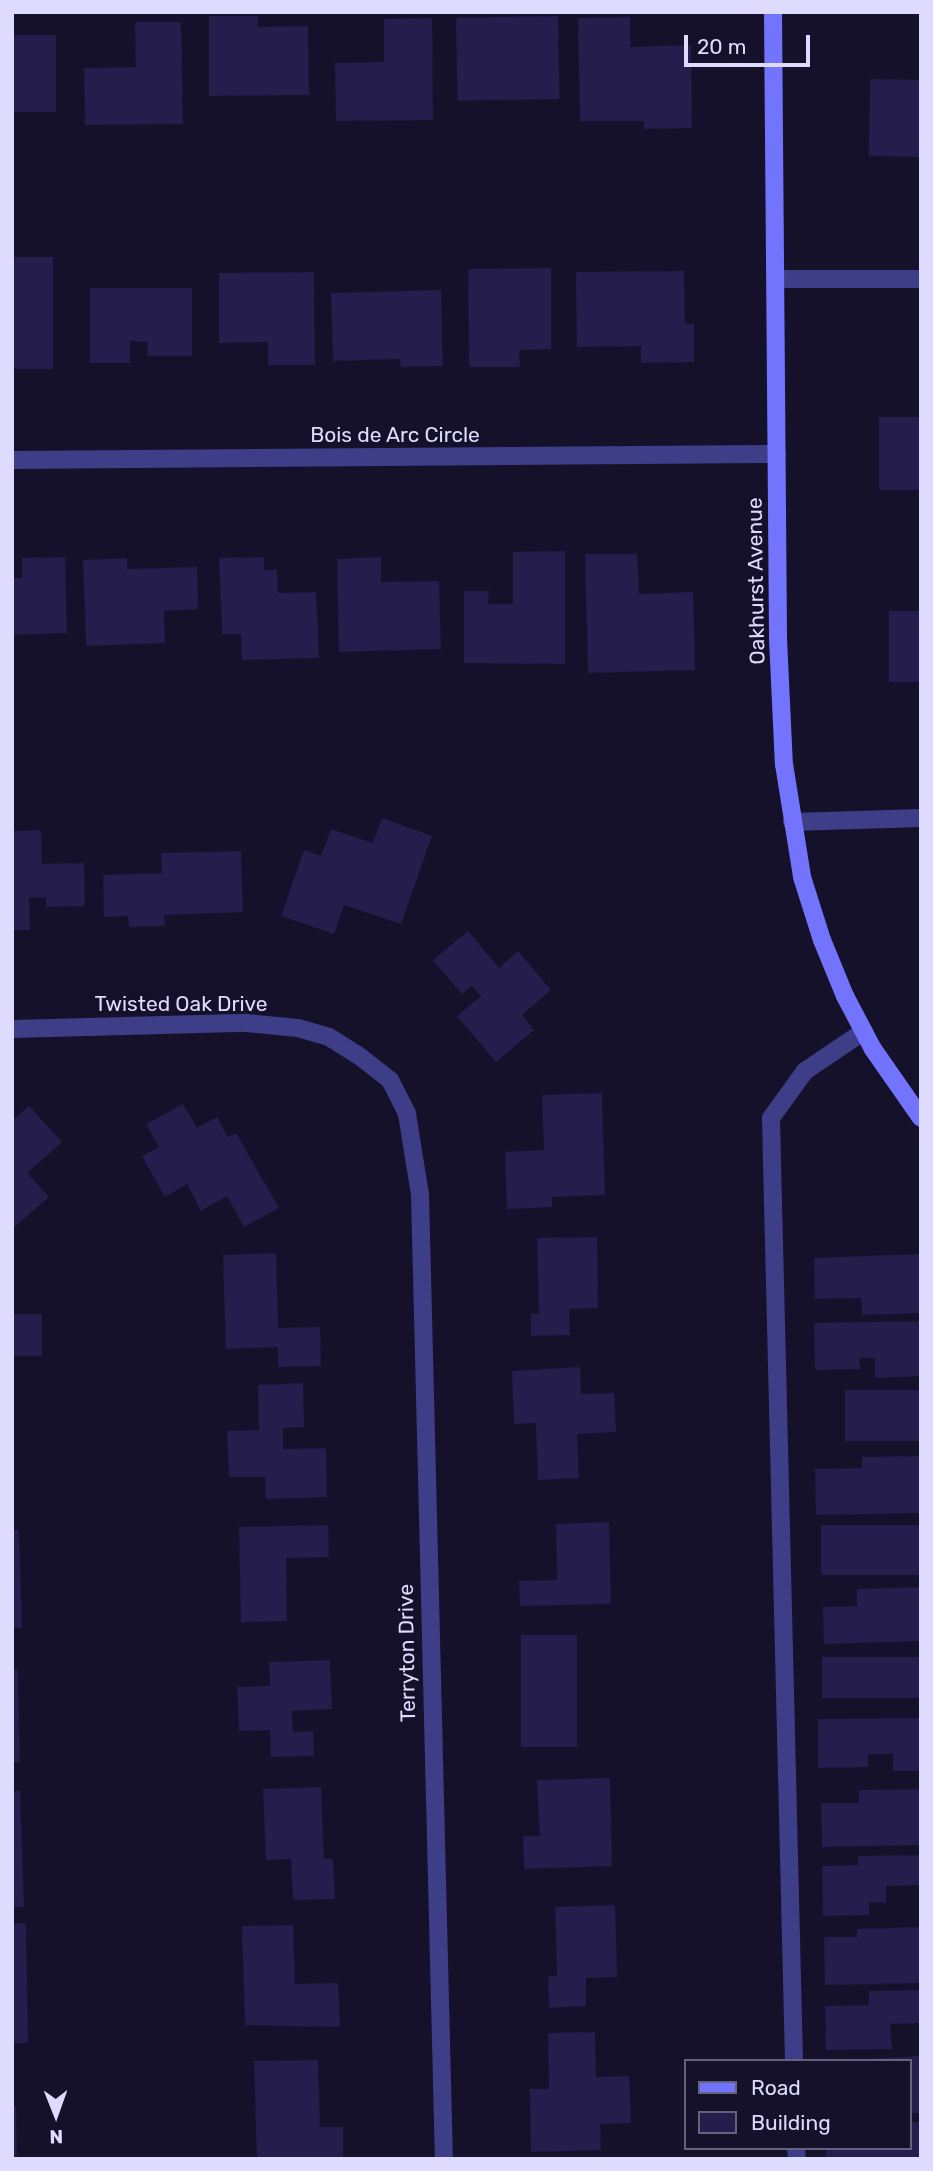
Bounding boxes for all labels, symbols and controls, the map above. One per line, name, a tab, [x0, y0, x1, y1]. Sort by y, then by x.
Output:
scale bar	[688, 21, 814, 65]
text: 20 m	[697, 34, 746, 59]
street label: Bois de Arc Circle	[310, 422, 480, 448]
street label: Oakhurst Avenue	[742, 497, 770, 665]
street label: Twisted Oak Drive	[94, 991, 268, 1017]
street label: Terryton Drive	[393, 1584, 421, 1722]
legend	[684, 2059, 912, 2150]
text: Road	[751, 2075, 801, 2100]
north arrow	[21, 2080, 91, 2150]
text: Building	[751, 2110, 831, 2135]
text: N	[49, 2125, 63, 2148]

